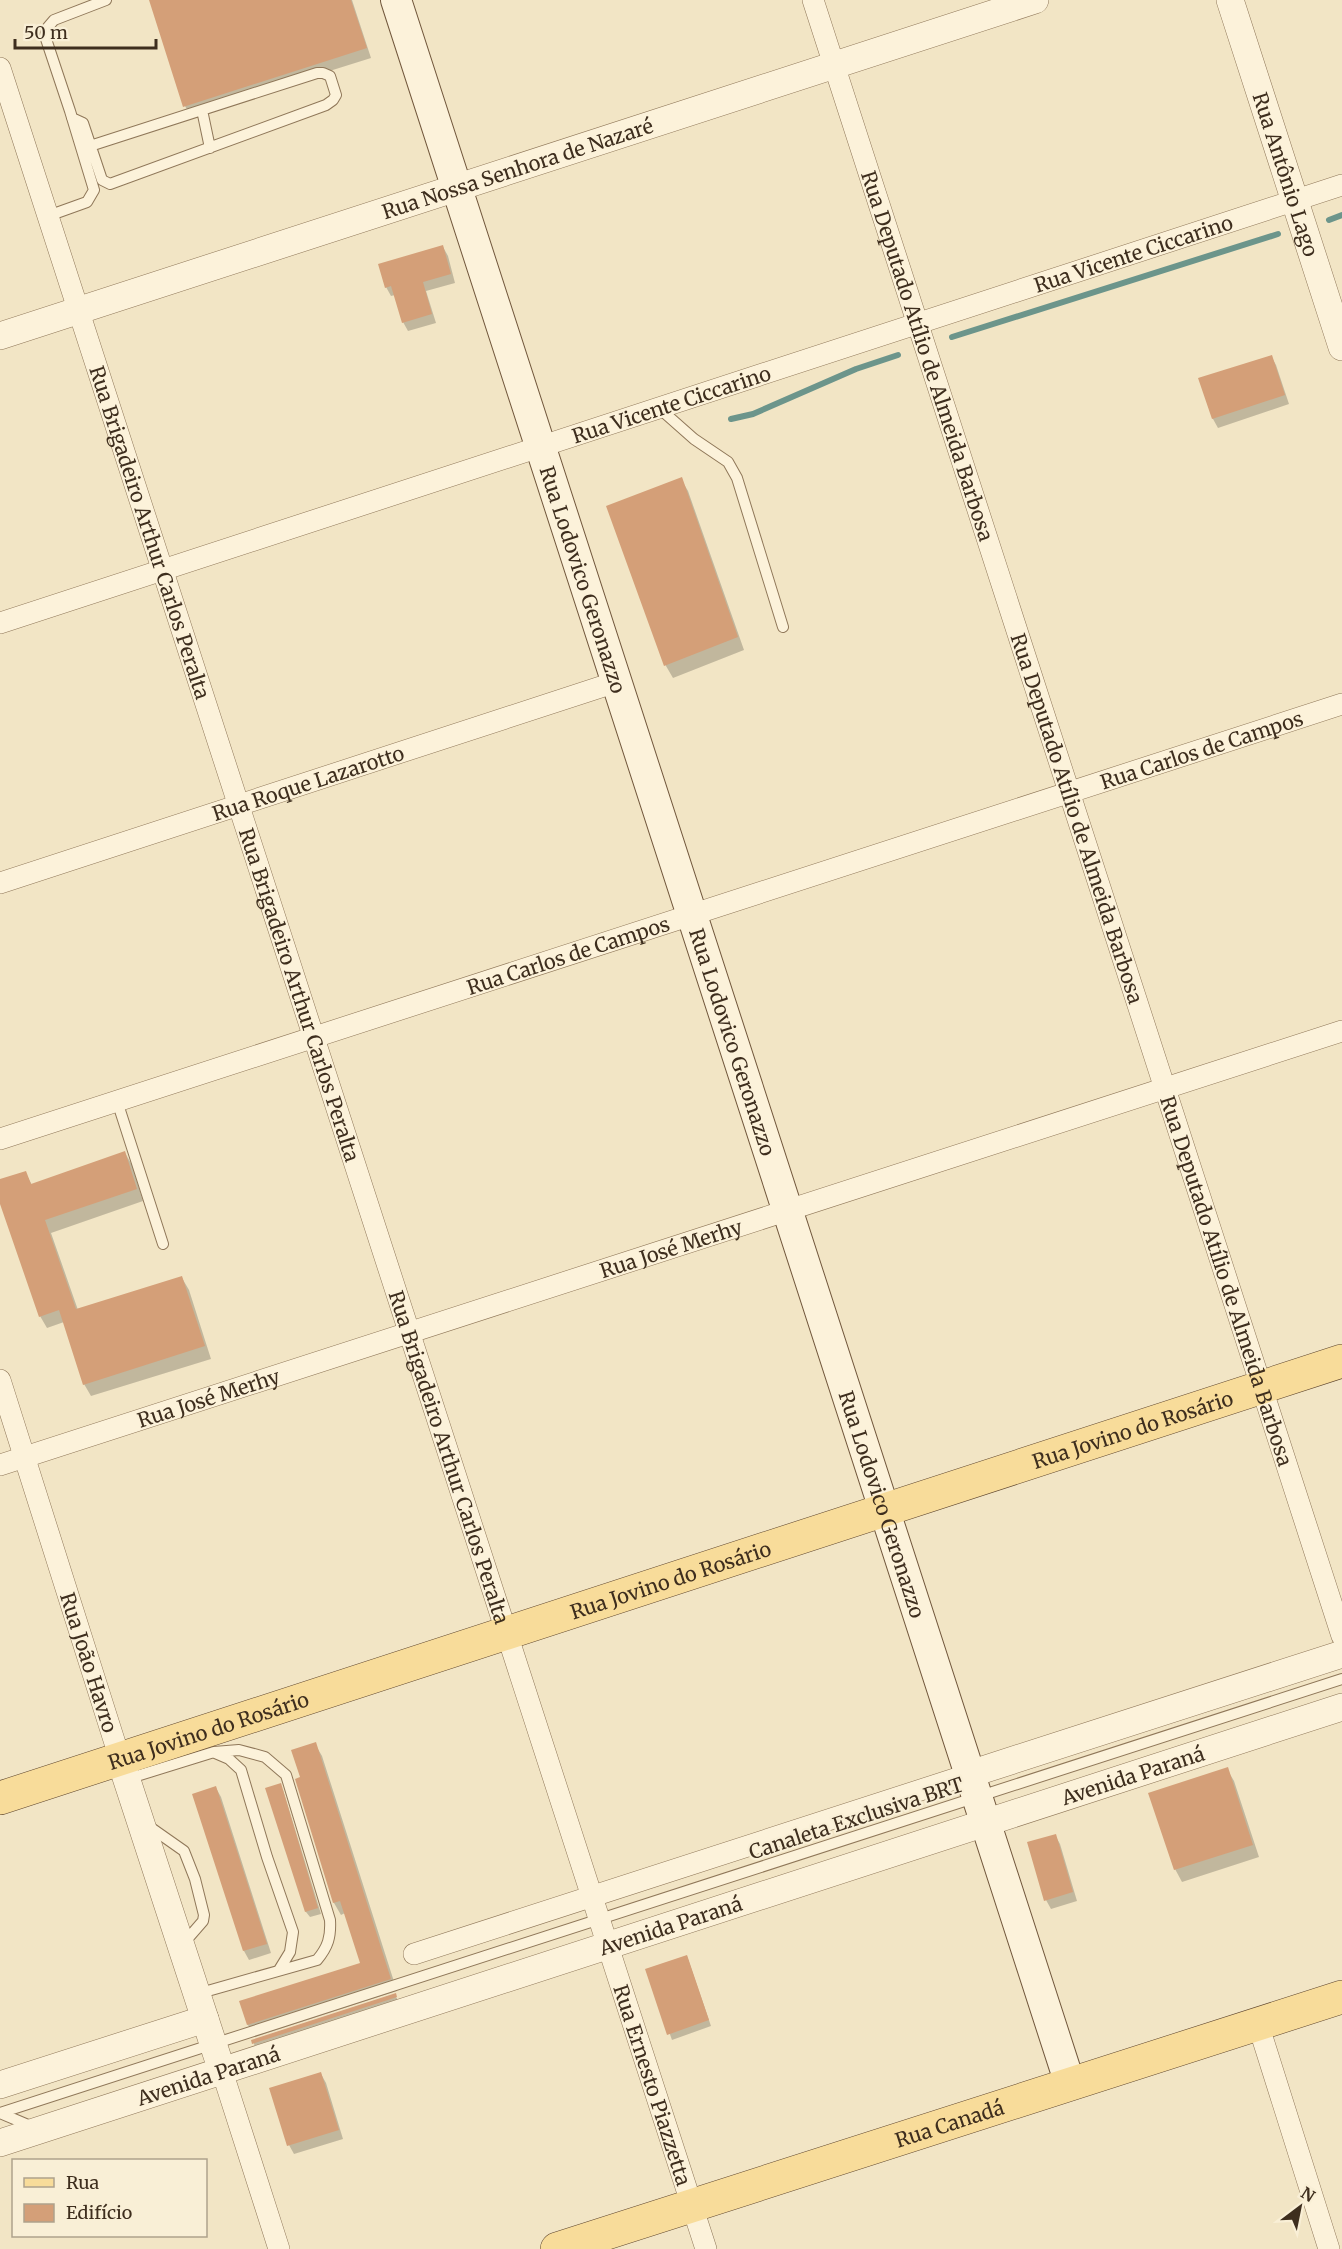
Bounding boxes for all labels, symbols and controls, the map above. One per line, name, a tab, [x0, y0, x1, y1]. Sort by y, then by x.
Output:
scale bar	[15, 12, 156, 50]
text: 50 m	[24, 21, 68, 44]
street label: Rua Antônio Lago	[1248, 89, 1324, 260]
street label: Rua Nossa Senhora de Nazaré	[379, 112, 656, 224]
street label: Rua Deputado Atílio de Almeida Barbosa	[857, 168, 1000, 544]
street label: Rua Vicente Ciccarino	[1031, 209, 1236, 297]
street label: Rua Vicente Ciccarino	[569, 360, 774, 448]
street label: Rua Brigadeiro Arthur Carlos Peralta	[85, 362, 216, 702]
street label: Rua Lodovico Geronazzo	[535, 463, 632, 697]
street label: Rua Deputado Atílio de Almeida Barbosa	[1006, 630, 1149, 1007]
street label: Rua Carlos de Campos	[1097, 705, 1306, 794]
street label: Rua Roque Lazarotto	[209, 739, 407, 825]
street label: Rua Brigadeiro Arthur Carlos Peralta	[234, 825, 366, 1165]
street label: Rua Carlos de Campos	[463, 910, 672, 999]
street label: Rua Lodovico Geronazzo	[685, 925, 781, 1159]
street label: Rua Deputado Atílio de Almeida Barbosa	[1156, 1092, 1299, 1469]
street label: Rua José Merhy	[596, 1213, 745, 1283]
street label: Rua Brigadeiro Arthur Carlos Peralta	[384, 1287, 515, 1627]
street label: Rua José Merhy	[134, 1363, 283, 1432]
street label: Rua Jovino do Rosário	[1029, 1385, 1236, 1474]
street label: Rua Lodovico Geronazzo	[834, 1387, 931, 1621]
street label: Rua Jovino do Rosário	[567, 1535, 774, 1624]
street label: Rua João Havro	[55, 1589, 123, 1736]
street label: Rua Jovino do Rosário	[105, 1686, 312, 1775]
street label: Avenida Paraná	[1057, 1740, 1208, 1810]
street label: Canaleta Exclusiva BRT	[746, 1771, 967, 1865]
street label: Avenida Paraná	[595, 1890, 745, 1960]
street label: Rua Ernesto Piazzetta	[609, 1981, 697, 2189]
street label: Avenida Paraná	[133, 2040, 283, 2111]
street label: Rua Canadá	[892, 2094, 1007, 2152]
legend	[12, 2159, 207, 2237]
text: Rua	[66, 2171, 100, 2194]
north arrow	[1270, 2177, 1330, 2237]
text: N	[1297, 2182, 1319, 2206]
text: Edifício	[66, 2201, 132, 2224]

